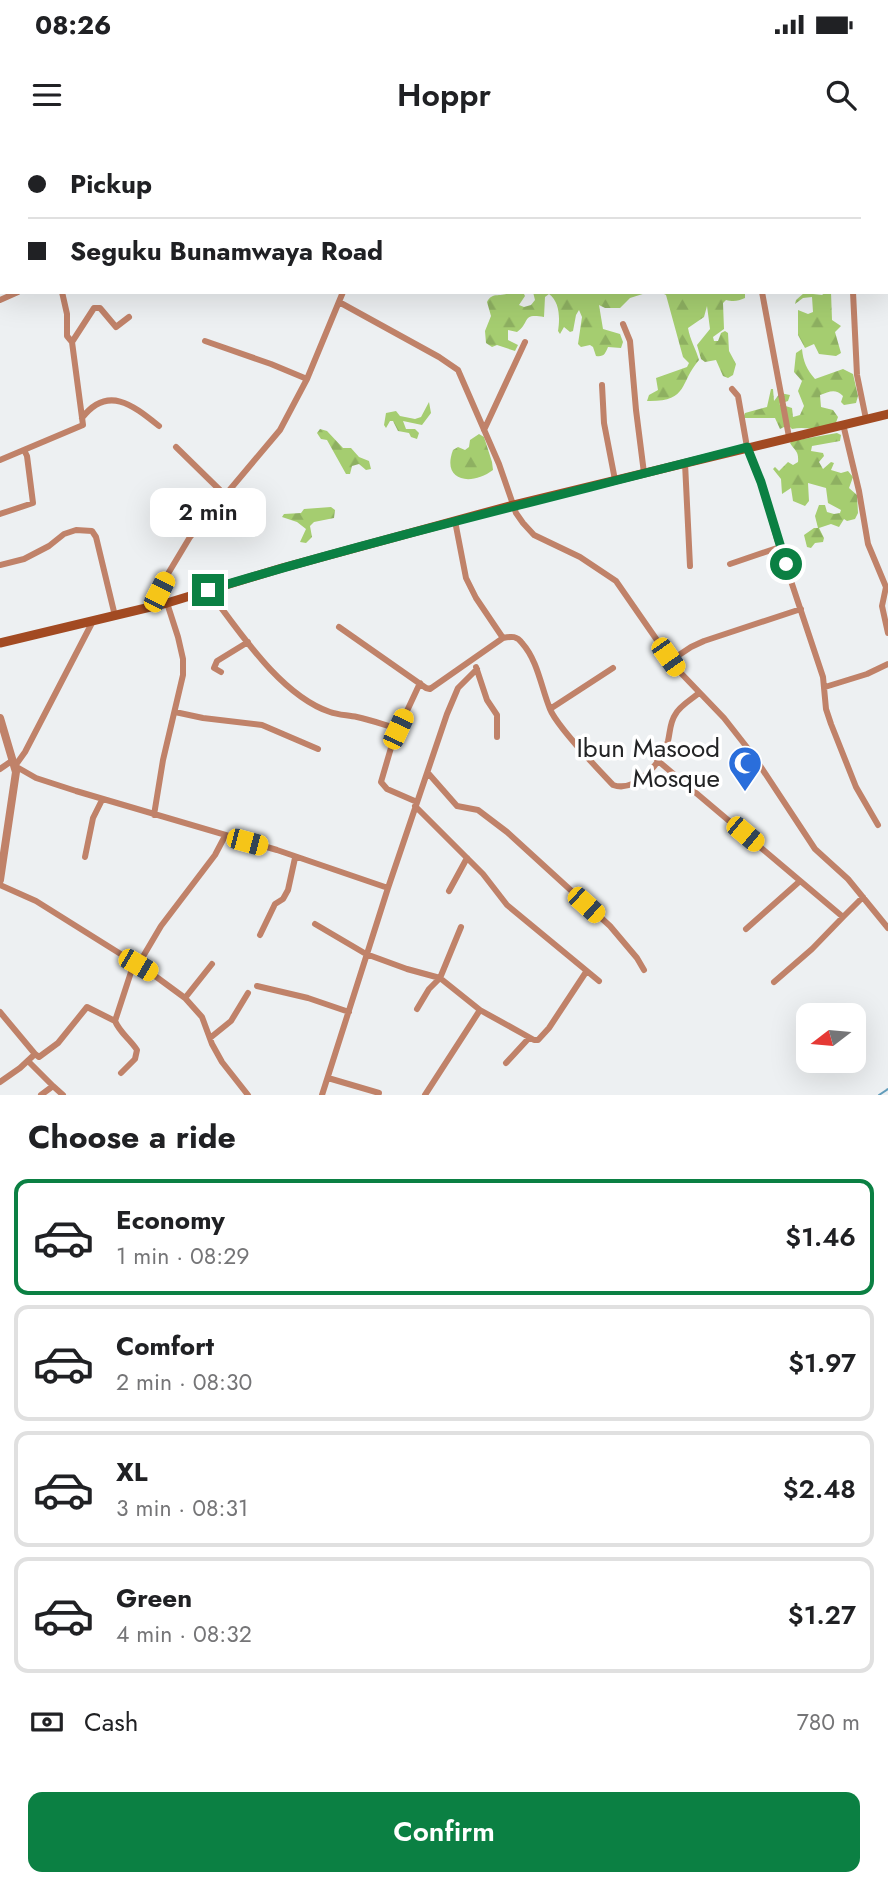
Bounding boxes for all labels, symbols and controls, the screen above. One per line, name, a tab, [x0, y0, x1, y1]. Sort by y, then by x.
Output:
text: 08:26	[35, 6, 111, 44]
text: Hoppr	[397, 72, 491, 118]
icon: menu	[28, 76, 66, 114]
icon: search	[822, 76, 860, 114]
text: Pickup	[70, 165, 152, 203]
text: Seguku Bunamwaya Road	[70, 232, 383, 270]
callout: 2 min	[150, 489, 266, 538]
text: 2 min	[178, 495, 238, 529]
route start	[770, 548, 802, 580]
car	[141, 569, 178, 615]
route end	[192, 574, 224, 606]
car	[648, 634, 689, 680]
car	[380, 706, 417, 752]
place label: Ibun Masood Mosque	[576, 729, 720, 797]
mosque icon: Ibun Masood Mosque	[726, 744, 764, 793]
car	[723, 812, 768, 856]
car	[224, 826, 271, 858]
car	[564, 883, 609, 927]
car	[115, 945, 162, 985]
north arrow	[796, 1003, 866, 1073]
map controls	[796, 1003, 866, 1073]
text: Choose a ride	[28, 1114, 236, 1160]
text: Economy	[116, 1201, 225, 1239]
icon: car	[32, 1206, 95, 1269]
text: $1.46	[785, 1218, 856, 1256]
text: 1 min · 08:29	[116, 1239, 250, 1273]
text: Comfort	[116, 1327, 214, 1365]
icon: car	[32, 1332, 95, 1395]
text: $1.97	[788, 1344, 856, 1382]
text: 2 min · 08:30	[116, 1365, 252, 1399]
text: XL	[116, 1453, 148, 1491]
icon: car	[32, 1458, 95, 1521]
text: $2.48	[783, 1470, 856, 1508]
text: 3 min · 08:31	[116, 1491, 248, 1525]
text: Green	[116, 1579, 192, 1617]
icon: car	[32, 1584, 95, 1647]
text: $1.27	[788, 1596, 856, 1634]
text: 4 min · 08:32	[116, 1617, 252, 1651]
icon: cash	[28, 1703, 66, 1741]
text: Cash	[84, 1703, 138, 1741]
text: 780 m	[797, 1705, 860, 1739]
button: Confirm	[28, 1792, 860, 1872]

